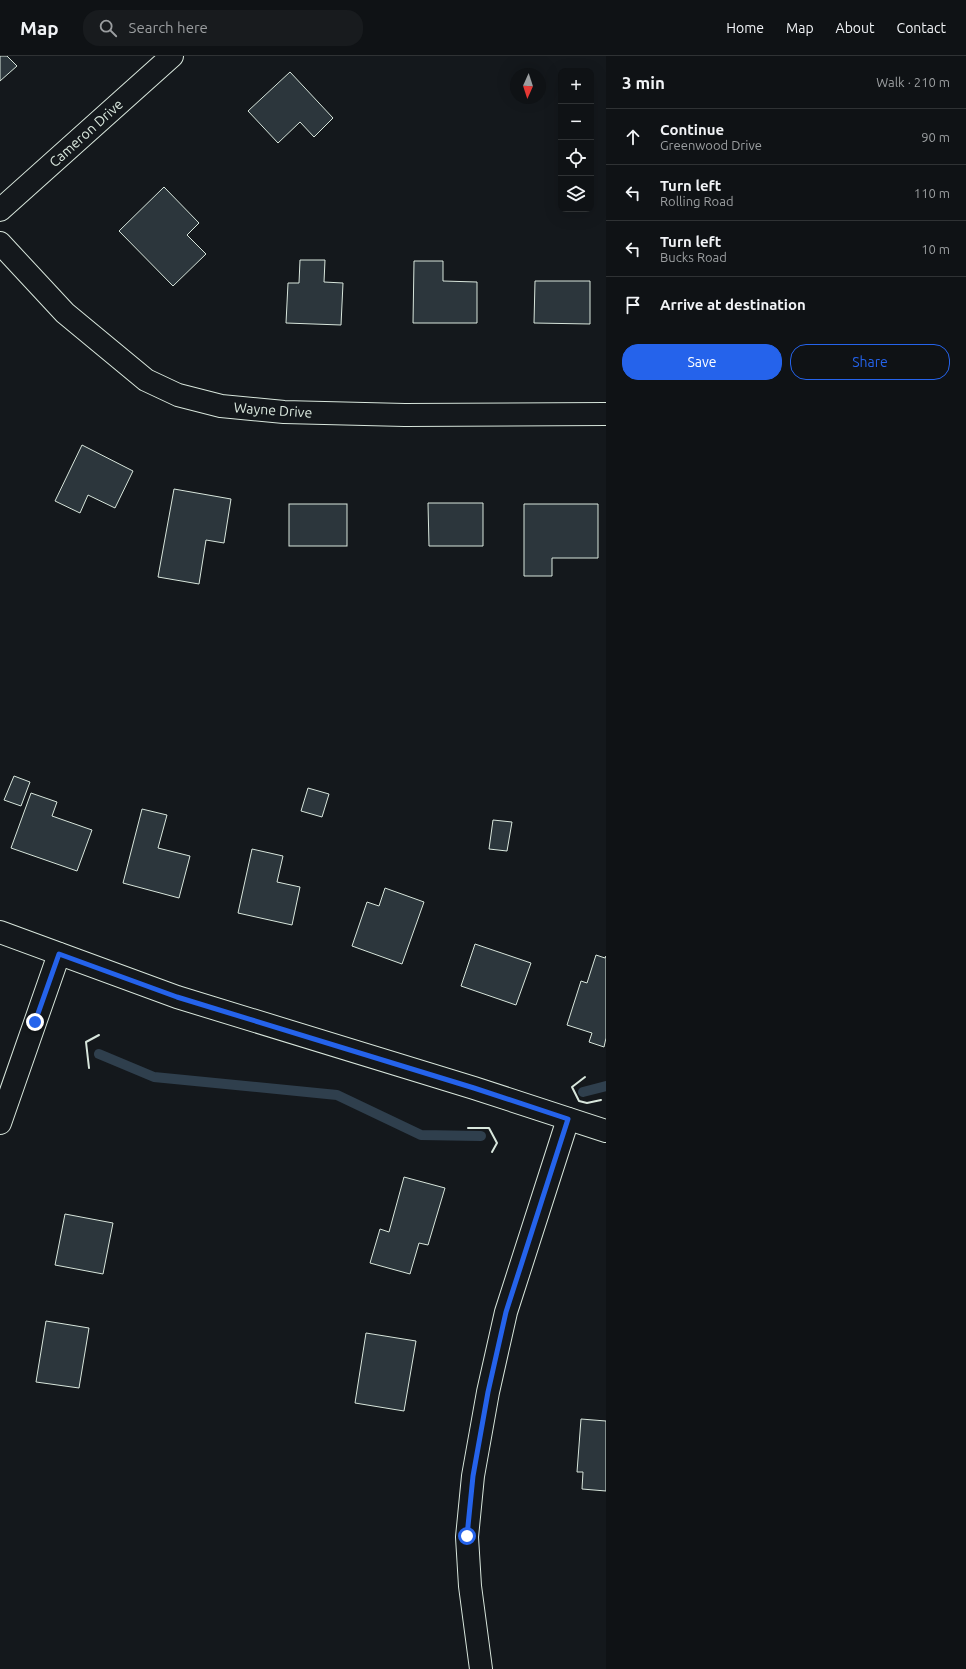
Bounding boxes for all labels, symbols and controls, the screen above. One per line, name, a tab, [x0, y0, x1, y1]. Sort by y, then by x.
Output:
search box	[83, 10, 363, 46]
text: Map	[20, 17, 59, 39]
icon: search	[97, 17, 119, 39]
text: Search here	[129, 19, 208, 36]
text: Home	[726, 20, 764, 36]
text: Map	[786, 20, 814, 36]
text: About	[836, 20, 875, 36]
text: Contact	[897, 20, 946, 36]
north arrow	[510, 68, 546, 104]
map controls	[558, 68, 594, 212]
button: +	[558, 68, 594, 104]
text: 3 min	[622, 73, 665, 92]
text: Walk · 210 m	[876, 75, 950, 89]
street label: Cameron Drive	[46, 96, 126, 170]
button: −	[558, 104, 594, 140]
text: Continue	[660, 121, 724, 138]
icon: ahead	[622, 126, 644, 148]
text: 90 m	[921, 130, 950, 144]
text: Greenwood Drive	[660, 138, 762, 152]
button: locate	[558, 140, 594, 176]
button: layers	[558, 176, 594, 212]
text: Turn left	[660, 177, 721, 194]
icon: left	[622, 182, 644, 204]
text: 110 m	[914, 186, 950, 200]
text: Rolling Road	[660, 194, 734, 208]
text: Turn left	[660, 233, 721, 250]
icon: left	[622, 238, 644, 260]
text: 10 m	[921, 242, 950, 256]
text: Bucks Road	[660, 250, 727, 264]
icon: arrive	[622, 294, 644, 316]
text: Arrive at destination	[660, 296, 806, 313]
button: Save	[622, 344, 782, 380]
button: Share	[790, 344, 950, 380]
street label: Wayne Drive	[233, 399, 313, 421]
route end	[26, 1013, 44, 1031]
route start	[458, 1527, 476, 1545]

